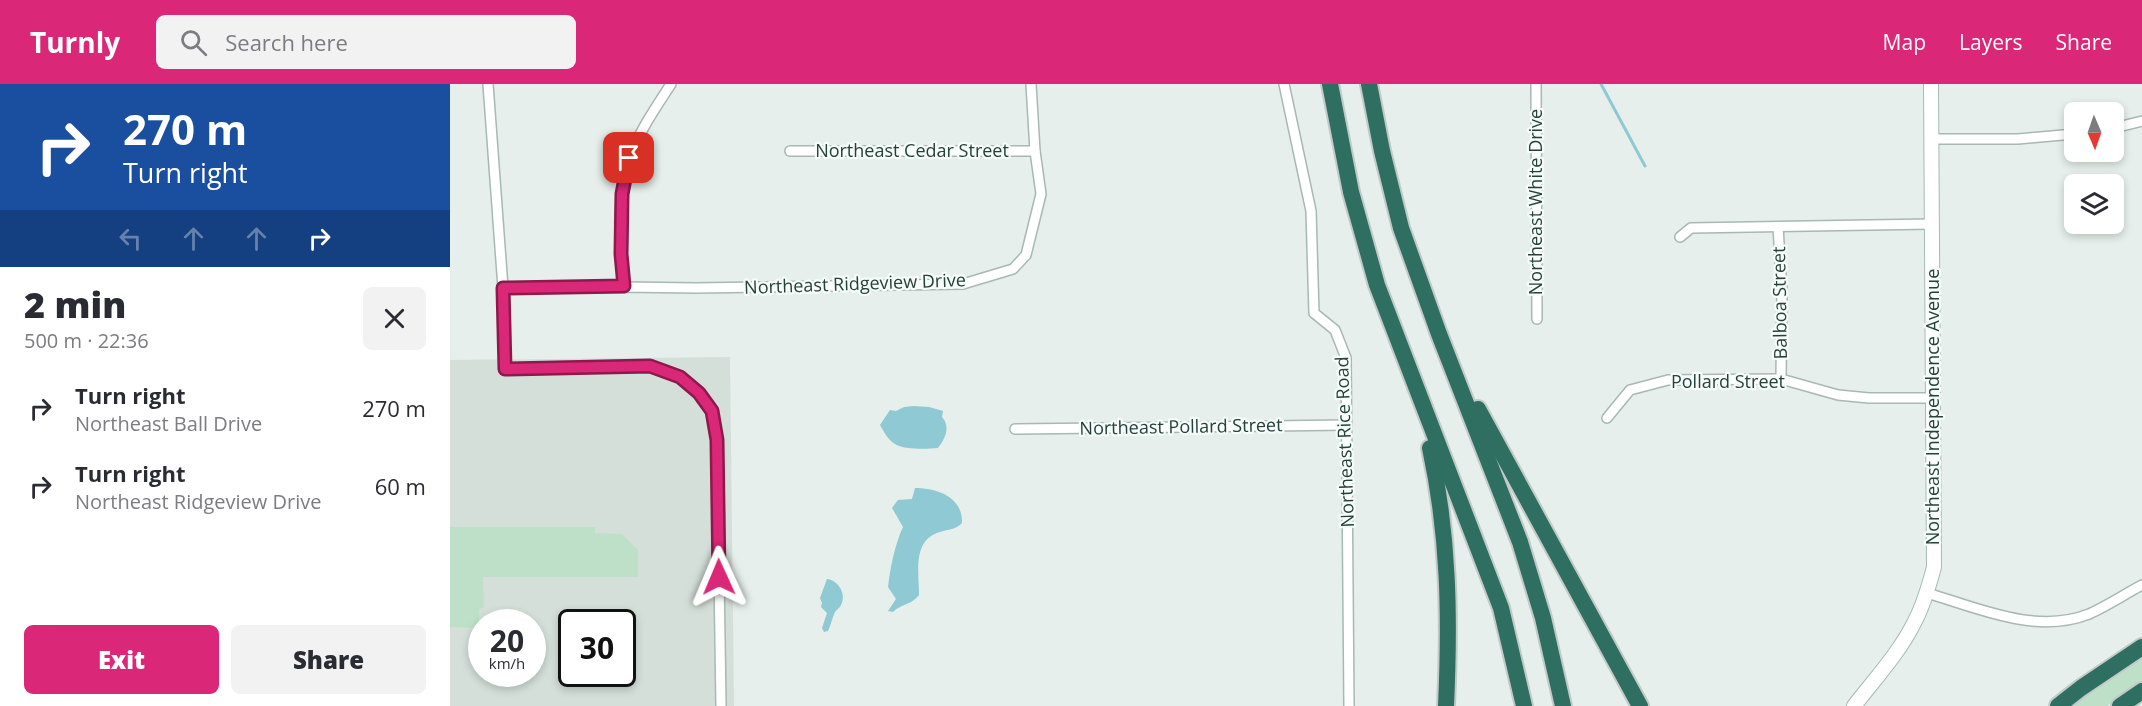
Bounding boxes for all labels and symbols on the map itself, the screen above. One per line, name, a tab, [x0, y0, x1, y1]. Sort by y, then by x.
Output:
north arrow	[2064, 102, 2124, 162]
street label: Northeast White Drive	[1523, 109, 1547, 295]
pin	[603, 132, 654, 183]
street label: Northeast Cedar Street	[815, 138, 1009, 162]
street label: Balboa Street	[1766, 246, 1792, 360]
street label: Northeast Ridgeview Drive	[744, 267, 966, 299]
street label: Northeast Independence Avenue	[1920, 269, 1944, 545]
street label: Northeast Rice Road	[1329, 356, 1359, 528]
street label: Pollard Street	[1671, 369, 1785, 393]
street label: Northeast Pollard Street	[1079, 412, 1283, 440]
position arrow	[687, 545, 751, 609]
speed limit sign: 30	[558, 609, 636, 687]

